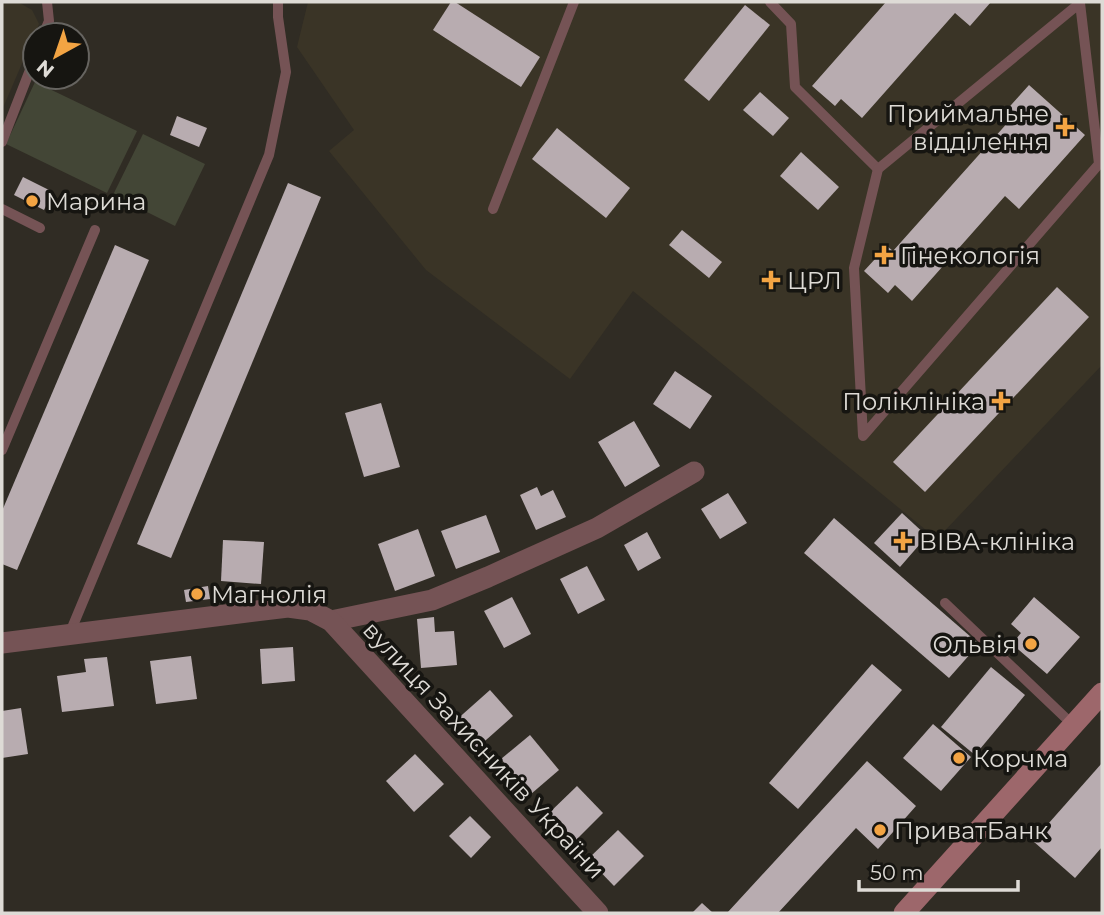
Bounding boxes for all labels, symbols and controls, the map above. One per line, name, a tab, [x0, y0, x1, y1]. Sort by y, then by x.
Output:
north arrow	[21, 21, 91, 91]
text: N	[32, 55, 59, 82]
place label: Приймальне відділення	[887, 99, 1049, 156]
marker: Приймальне відділення	[1055, 117, 1075, 137]
place label: Марина	[46, 187, 146, 216]
marker: Марина	[24, 193, 40, 209]
place label: Гінекологія	[900, 241, 1040, 270]
marker: Гінекологія	[874, 245, 894, 265]
place label: ЦРЛ	[787, 266, 842, 295]
marker: ЦРЛ	[761, 270, 781, 290]
place label: Поліклініка	[842, 387, 985, 416]
marker: Поліклініка	[991, 391, 1011, 411]
place label: ВІВА-клініка	[919, 527, 1075, 556]
marker: ВІВА-клініка	[893, 531, 913, 551]
place label: Магнолія	[211, 580, 327, 609]
marker: Магнолія	[189, 586, 205, 602]
street label: вулиця Захисників України	[357, 615, 611, 885]
place label: Ольвія	[933, 630, 1017, 659]
marker: Ольвія	[1023, 636, 1039, 652]
place label: Корчма	[973, 744, 1068, 773]
marker: Корчма	[951, 750, 967, 766]
place label: ПриватБанк	[894, 816, 1048, 845]
marker: ПриватБанк	[872, 822, 888, 838]
scale bar	[859, 848, 1018, 892]
text: 50 m	[870, 860, 924, 885]

